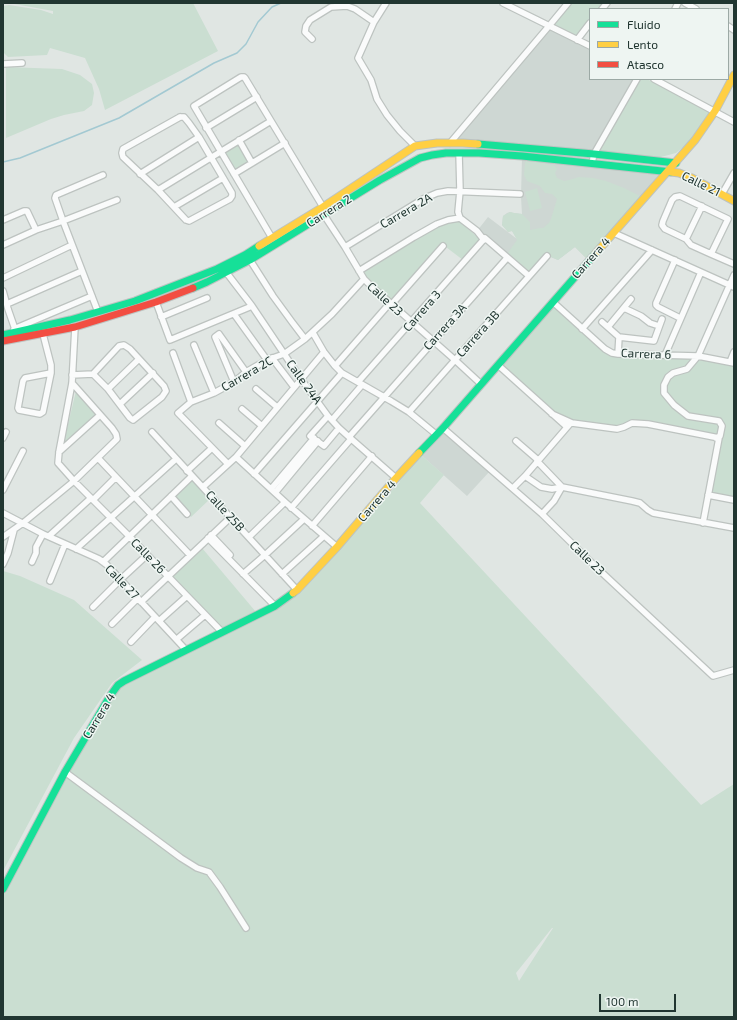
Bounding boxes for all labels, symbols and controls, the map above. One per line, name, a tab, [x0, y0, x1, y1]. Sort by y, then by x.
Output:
legend	[589, 8, 729, 80]
text: Fluido	[627, 17, 661, 31]
text: Lento	[627, 37, 658, 51]
text: Atasco	[627, 57, 664, 71]
street label: Calle 21	[679, 168, 723, 200]
street label: Carrera 2A	[377, 190, 435, 232]
street label: Carrera 2	[304, 192, 354, 230]
street label: Carrera 4	[569, 234, 613, 282]
street label: Calle 23	[364, 279, 406, 319]
street label: Carrera 3	[400, 287, 444, 335]
street label: Carrera 3A	[420, 301, 470, 353]
street label: Carrera 3B	[453, 308, 503, 360]
street label: Carrera 6	[621, 346, 671, 362]
street label: Carrera 2C	[219, 354, 275, 394]
street label: Calle 24A	[283, 357, 325, 407]
street label: Carrera 4	[355, 477, 399, 525]
street label: Calle 25B	[203, 488, 247, 534]
street label: Calle 26	[128, 535, 168, 577]
street label: Calle 23	[566, 538, 608, 578]
street label: Calle 27	[102, 562, 142, 602]
street label: Carrera 4	[80, 691, 118, 741]
scale bar	[601, 986, 678, 1012]
text: 100 m	[606, 994, 638, 1008]

